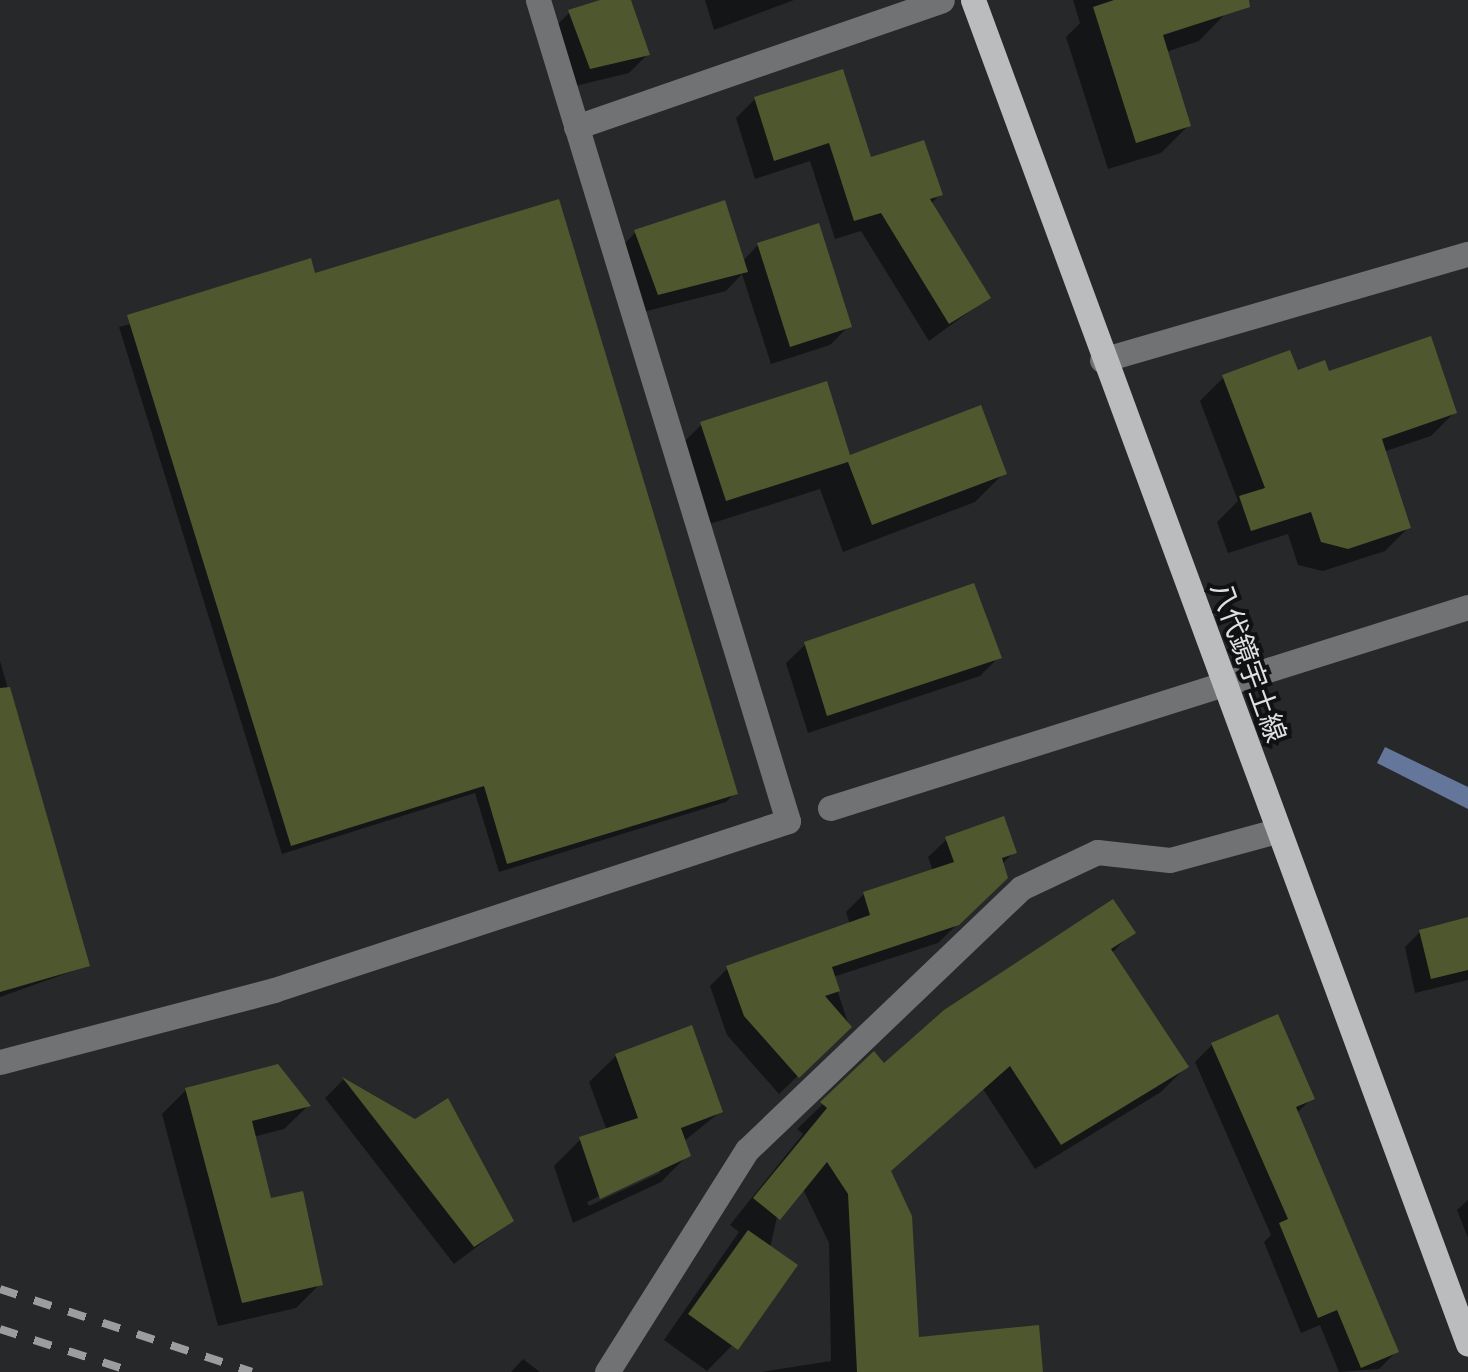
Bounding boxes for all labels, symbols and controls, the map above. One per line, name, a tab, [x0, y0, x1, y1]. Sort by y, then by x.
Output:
street label: 八代鏡宇土線	[1201, 578, 1291, 748]

